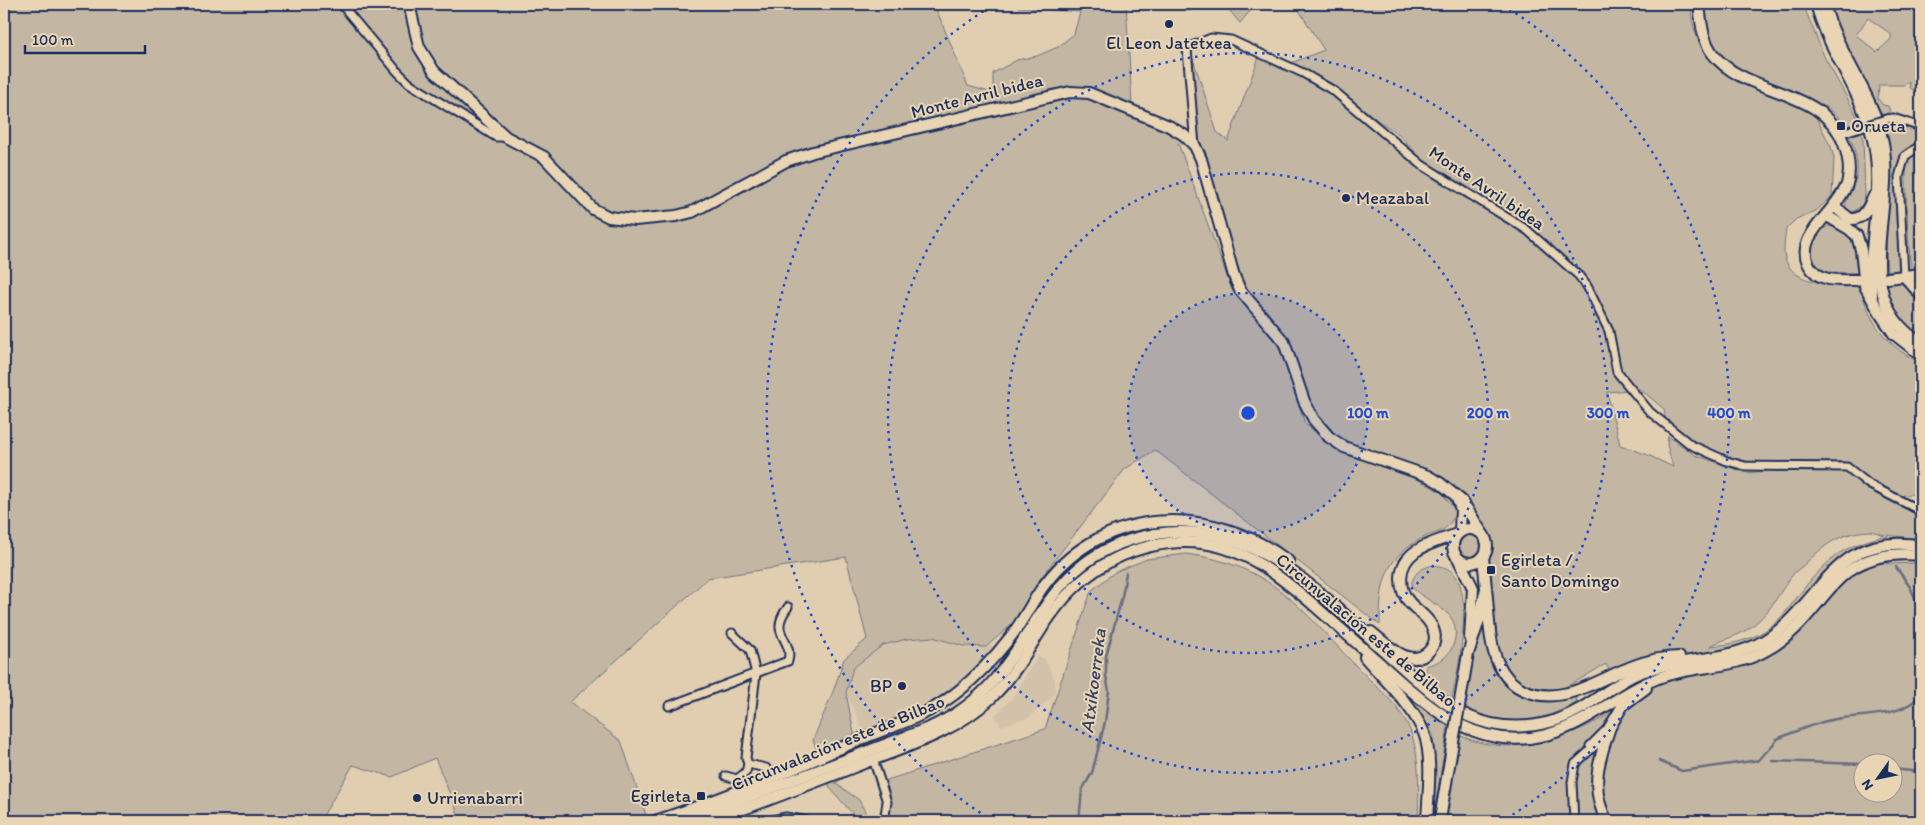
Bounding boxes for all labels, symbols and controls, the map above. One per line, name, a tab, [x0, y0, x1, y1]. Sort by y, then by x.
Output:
marker: El Leon Jatetxea	[1163, 18, 1175, 30]
scale bar	[25, 22, 145, 54]
text: 100 m	[32, 31, 74, 49]
place label: El Leon Jatetxea	[1106, 32, 1232, 54]
street label: Monte Avril bidea	[909, 69, 1046, 123]
place label: Orueta	[1851, 115, 1906, 137]
marker: Orueta	[1835, 120, 1847, 132]
street label: Monte Avril bidea	[1425, 141, 1550, 235]
place label: Meazabal	[1356, 187, 1429, 209]
marker: Meazabal	[1340, 192, 1352, 204]
centre of rings	[1239, 404, 1257, 422]
text: 100 m	[1347, 404, 1389, 422]
text: 200 m	[1467, 404, 1510, 422]
text: 300 m	[1587, 404, 1630, 422]
text: 400 m	[1707, 404, 1751, 422]
street label: Circunvalación este de Bilbao	[1272, 548, 1460, 712]
place label: Egirleta / Santo Domingo	[1501, 549, 1619, 592]
marker: Egirleta / Santo Domingo	[1485, 564, 1497, 576]
water label: Atxikoerreka	[1075, 627, 1111, 734]
place label: BP	[870, 675, 892, 697]
marker: BP	[896, 680, 908, 692]
street label: Circunvalación este de Bilbao	[728, 690, 948, 796]
north arrow	[1852, 752, 1902, 802]
text: N	[1858, 776, 1877, 793]
place label: Egirleta	[631, 785, 692, 807]
place label: Urrienabarri	[427, 787, 523, 809]
marker: Egirleta	[695, 790, 707, 802]
marker: Urrienabarri	[411, 792, 423, 804]

